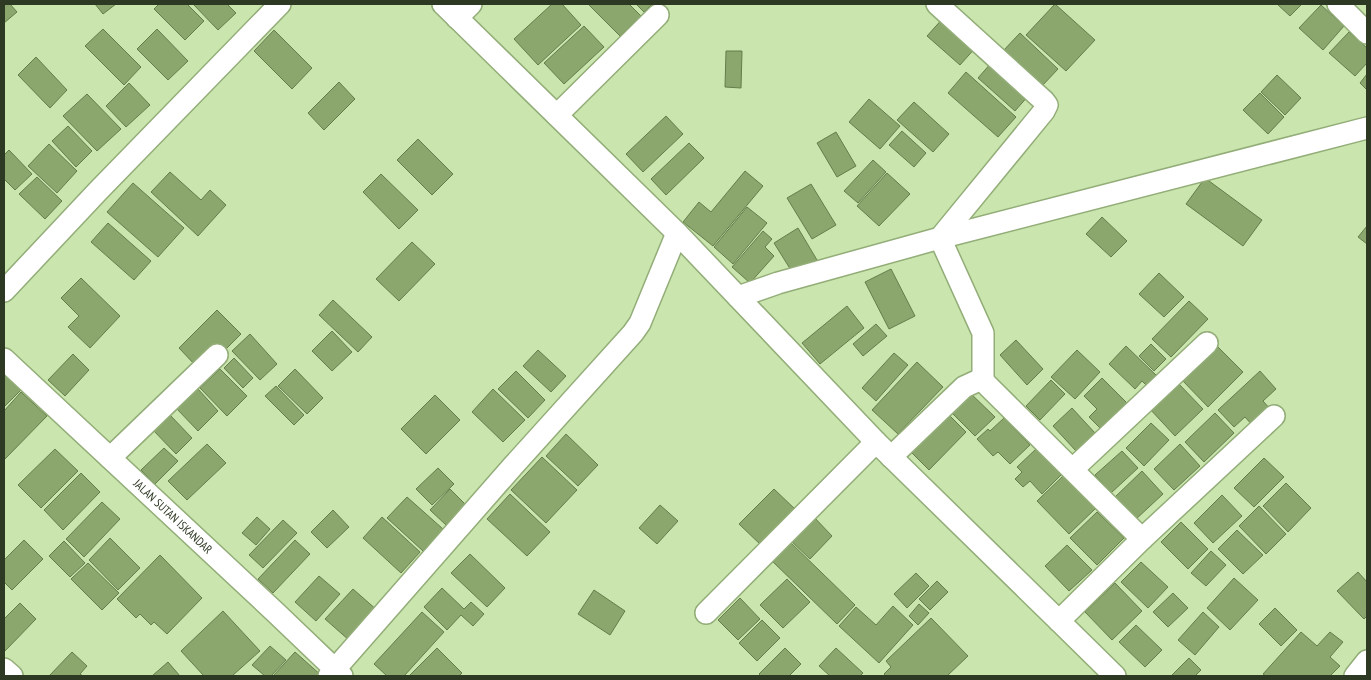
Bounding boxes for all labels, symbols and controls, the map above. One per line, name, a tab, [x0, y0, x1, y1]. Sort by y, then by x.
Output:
street label: JALAN SUTAN ISKANDAR	[130, 475, 216, 557]

